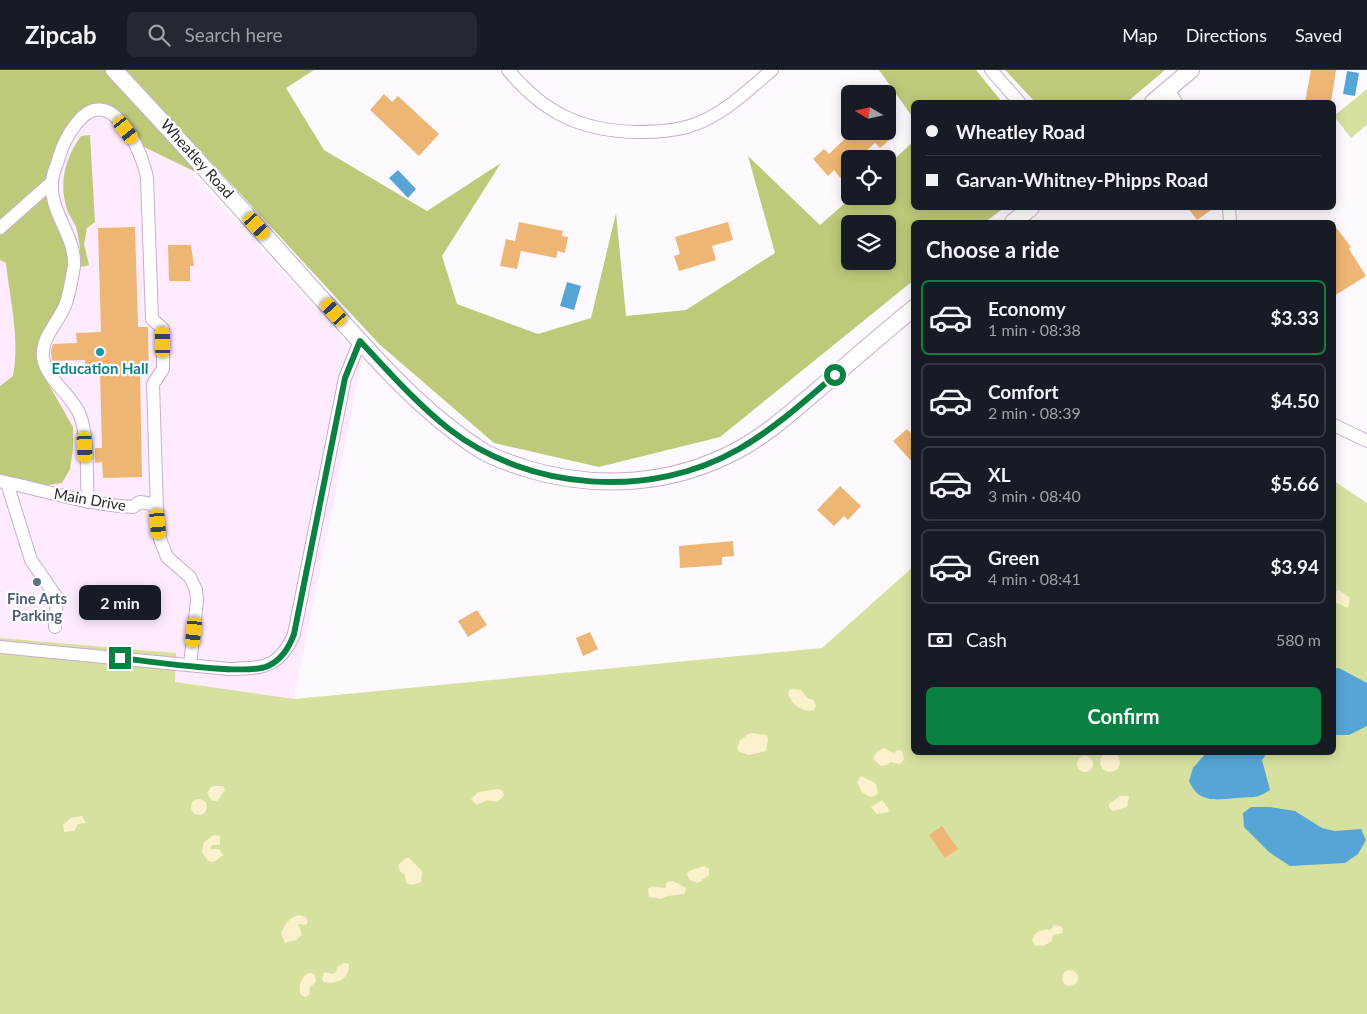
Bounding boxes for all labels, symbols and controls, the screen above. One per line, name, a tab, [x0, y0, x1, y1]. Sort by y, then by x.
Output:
search box	[127, 12, 477, 57]
text: Zipcab	[25, 20, 97, 49]
icon: search	[145, 21, 173, 49]
text: Search here	[185, 23, 283, 46]
text: Map	[1122, 24, 1158, 46]
text: Directions	[1186, 24, 1267, 46]
text: Saved	[1295, 24, 1342, 46]
north arrow	[841, 85, 896, 140]
map controls	[841, 85, 896, 270]
car	[110, 114, 141, 146]
street label: Wheatley Road	[158, 115, 238, 202]
text: Wheatley Road	[956, 120, 1085, 143]
button: locate	[841, 150, 896, 205]
text: Garvan-Whitney-Phipps Road	[956, 168, 1208, 191]
car	[241, 210, 272, 242]
button: layers	[841, 215, 896, 270]
text: Choose a ride	[926, 236, 1060, 263]
icon: car	[928, 295, 973, 340]
car	[318, 296, 349, 328]
text: Economy	[988, 297, 1066, 320]
text: $3.33	[1270, 306, 1319, 329]
text: 1 min · 08:38	[988, 320, 1081, 339]
car	[155, 327, 170, 357]
marker: Education Hall	[94, 346, 106, 358]
place label: Education Hall	[52, 359, 148, 377]
route start	[824, 364, 846, 386]
icon: car	[928, 378, 973, 423]
text: Comfort	[988, 380, 1059, 403]
text: $4.50	[1270, 389, 1319, 412]
text: 2 min · 08:39	[988, 403, 1081, 422]
car	[76, 432, 93, 462]
icon: car	[928, 461, 973, 506]
text: XL	[988, 463, 1011, 486]
text: $5.66	[1270, 472, 1319, 495]
street label: Main Drive	[53, 484, 128, 514]
text: 3 min · 08:40	[988, 486, 1081, 505]
car	[149, 508, 166, 540]
icon: car	[928, 544, 973, 589]
text: Green	[988, 546, 1039, 569]
text: $3.94	[1270, 555, 1319, 578]
text: 4 min · 08:41	[988, 569, 1081, 588]
marker: Fine Arts Parking	[31, 576, 43, 588]
callout: 2 min	[79, 586, 161, 620]
place label: Fine Arts Parking	[7, 589, 67, 624]
text: 2 min	[100, 593, 140, 612]
car	[184, 616, 203, 648]
icon: cash	[926, 626, 954, 654]
text: Cash	[966, 628, 1007, 651]
text: 580 m	[1276, 630, 1321, 649]
route end	[109, 647, 131, 669]
button: Confirm	[926, 687, 1321, 745]

